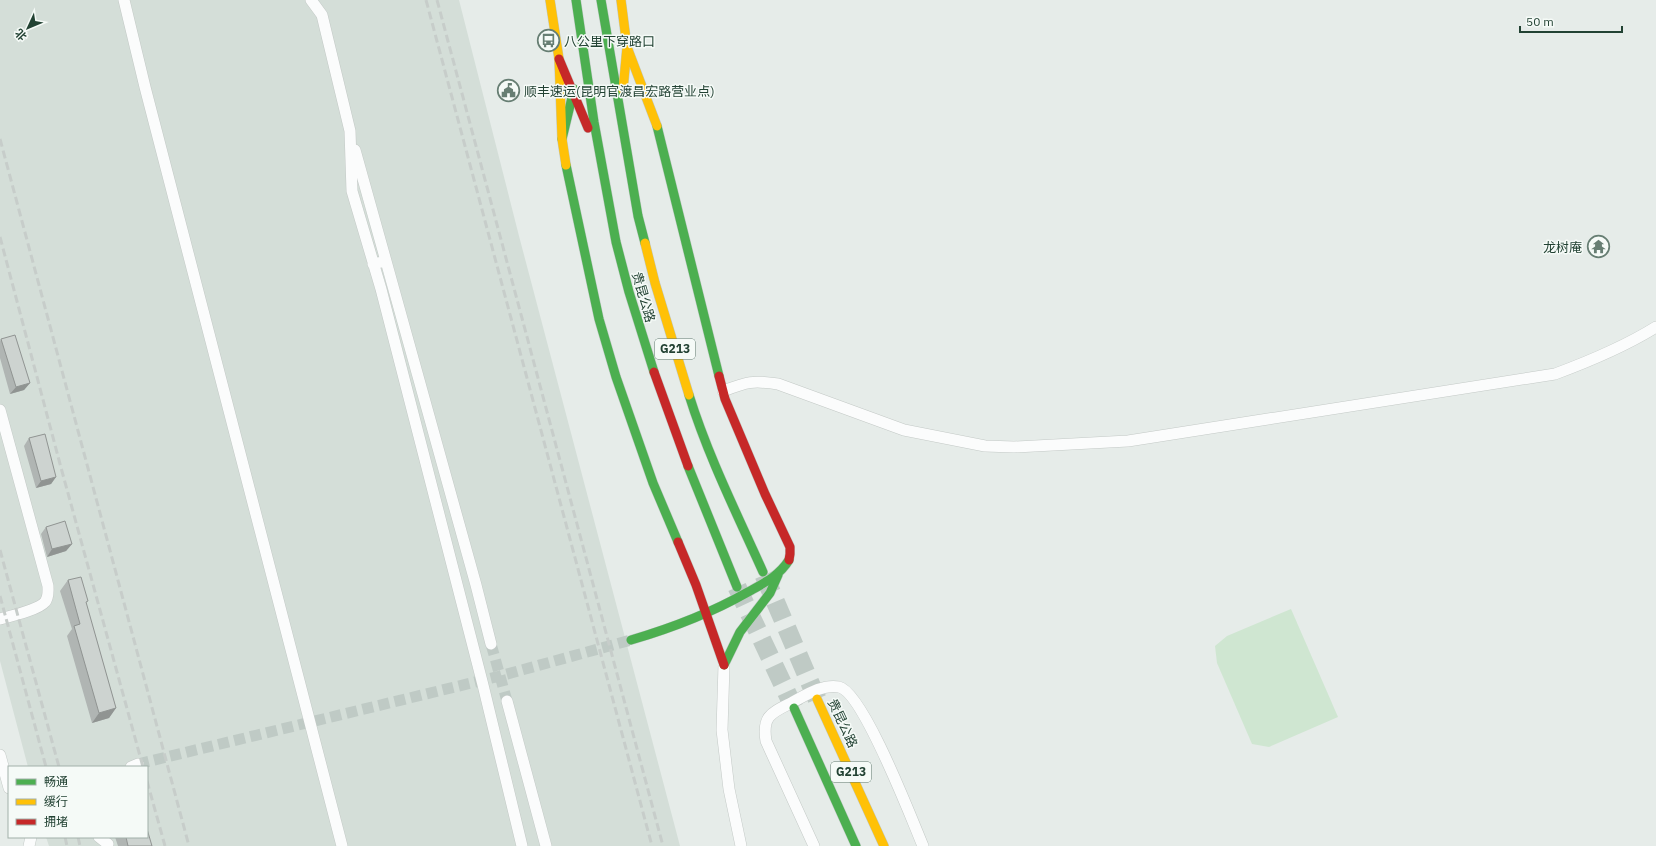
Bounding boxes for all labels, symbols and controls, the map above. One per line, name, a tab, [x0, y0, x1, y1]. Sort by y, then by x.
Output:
north arrow	[8, 8, 48, 48]
scale bar	[1520, 8, 1622, 34]
text: 50 m	[1526, 14, 1554, 29]
text: 北	[12, 26, 30, 44]
bus stop icon: 八公里下穿路口	[535, 28, 561, 54]
place label: 八公里下穿路口	[564, 33, 655, 50]
public building icon: 顺丰速运(昆明官渡昌宏路营业点)	[496, 78, 522, 104]
place label: 顺丰速运(昆明官渡昌宏路营业点)	[524, 83, 715, 100]
temple icon: 龙树庵	[1585, 234, 1611, 260]
place label: 龙树庵	[1543, 239, 1582, 256]
street label: 贵昆公路	[628, 270, 659, 324]
road number: G213	[655, 339, 695, 359]
street label: 贵昆公路	[824, 696, 861, 750]
road number: G213	[831, 762, 871, 782]
legend	[8, 766, 148, 838]
text: 畅通	[44, 774, 68, 789]
text: 缓行	[44, 794, 68, 809]
text: 拥堵	[44, 814, 68, 829]

